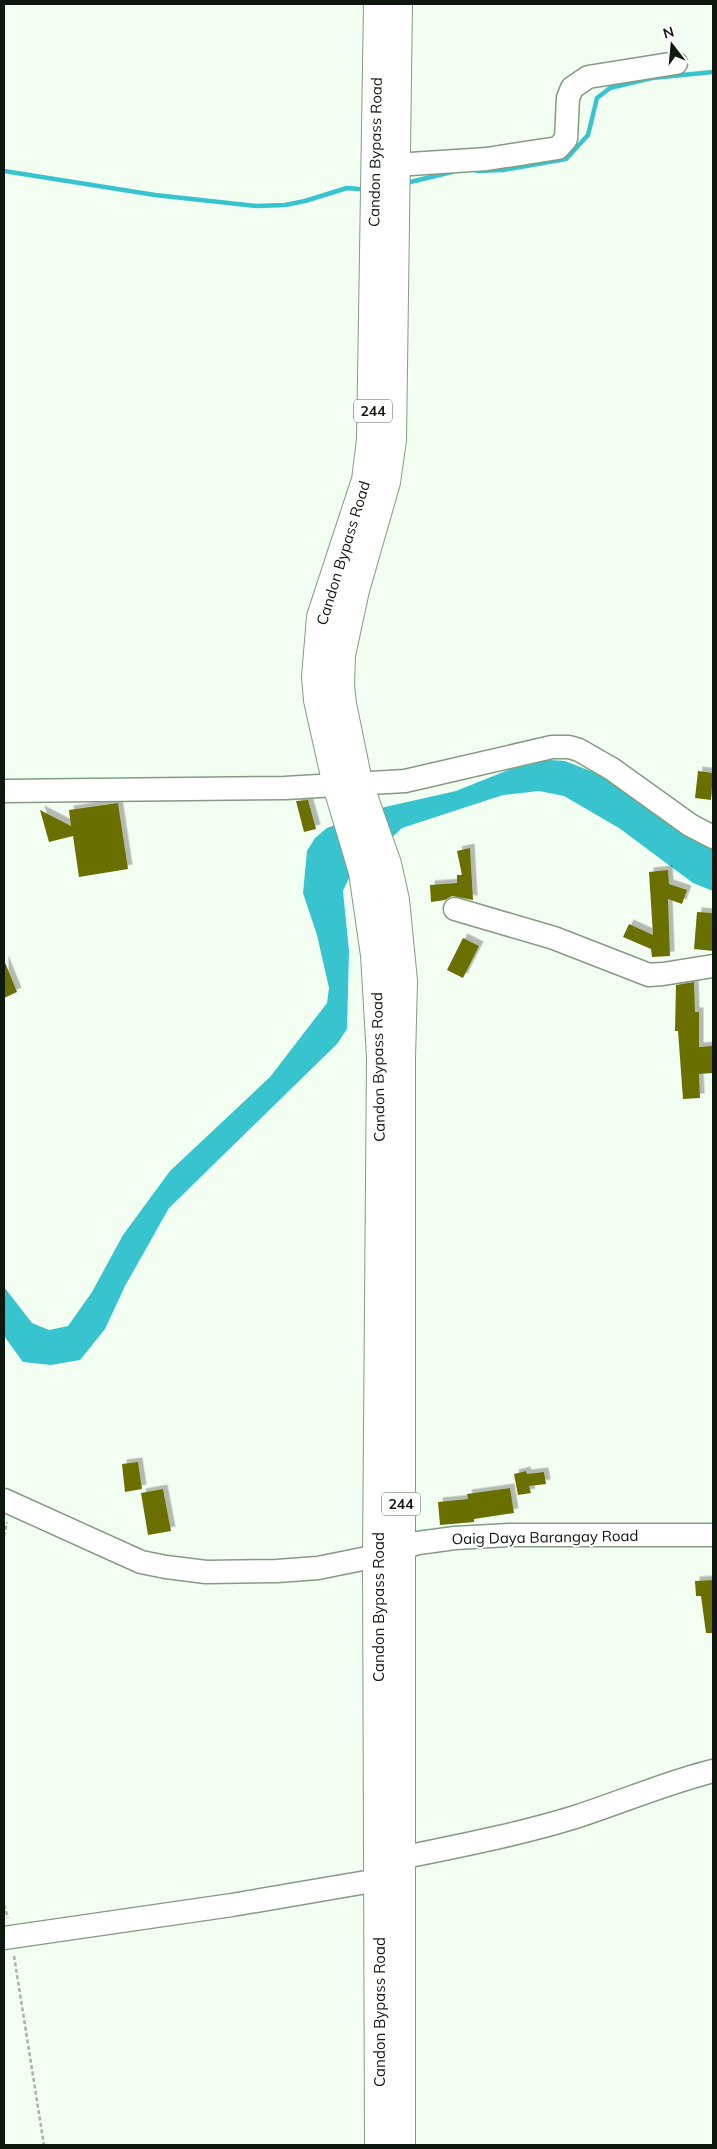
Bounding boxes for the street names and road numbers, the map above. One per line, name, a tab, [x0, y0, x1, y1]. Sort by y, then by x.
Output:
street label: Candon Bypass Road	[364, 77, 386, 227]
road number: 244	[354, 400, 392, 422]
street label: Candon Bypass Road	[312, 479, 374, 627]
street label: Candon Bypass Road	[367, 992, 389, 1142]
road number: 244	[382, 1492, 420, 1516]
street label: Oaig Daya Barangay Road	[451, 1526, 639, 1548]
street label: Candon Bypass Road	[369, 1532, 388, 1682]
street label: Candon Bypass Road	[370, 1937, 389, 2087]

